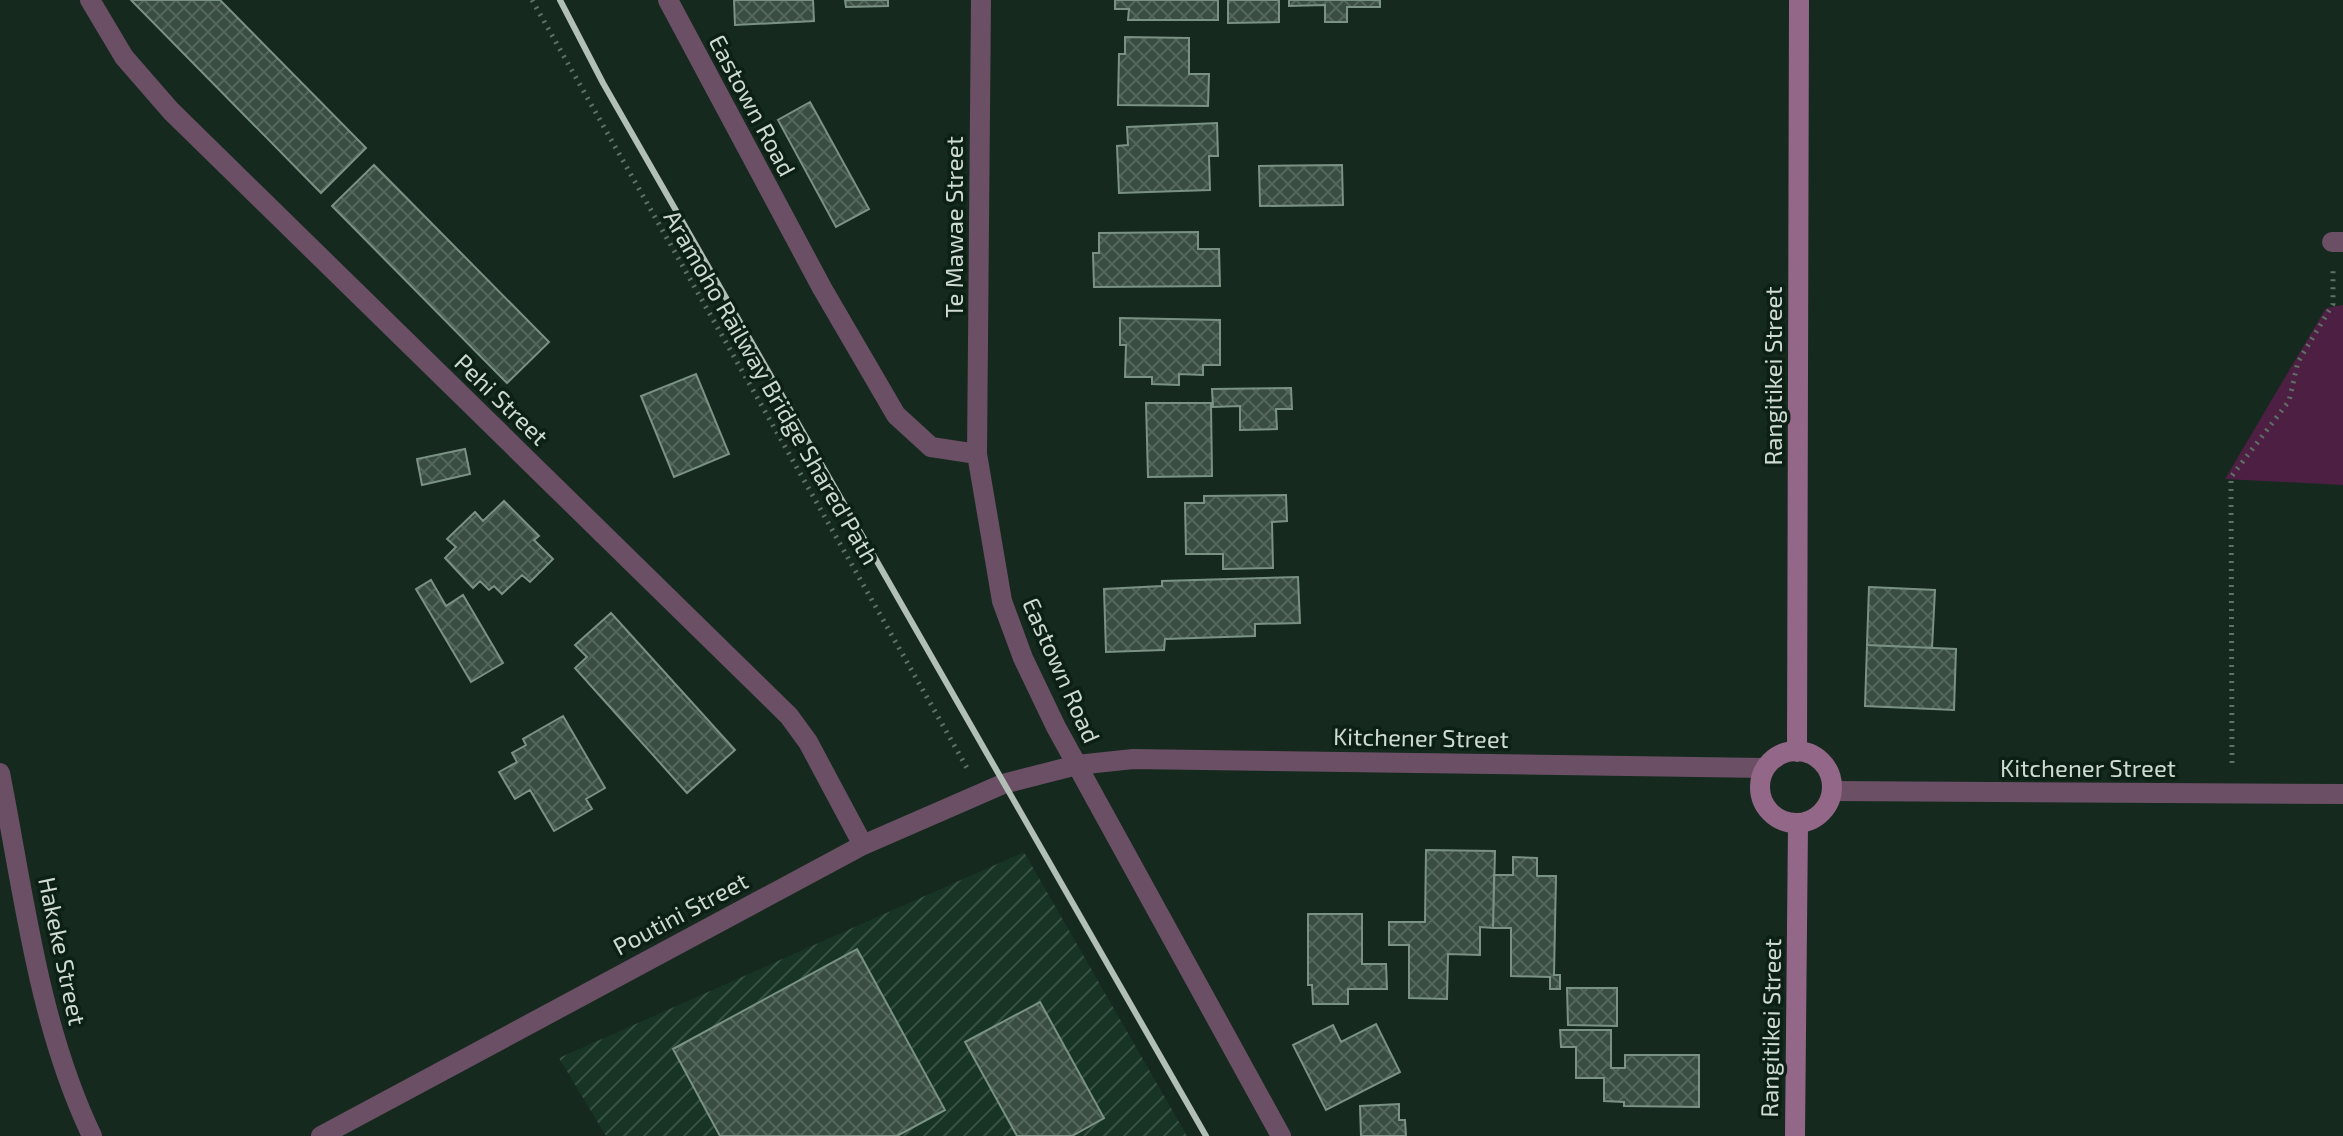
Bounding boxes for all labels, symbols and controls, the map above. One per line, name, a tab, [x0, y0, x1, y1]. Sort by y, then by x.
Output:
street label: Eastown Road	[704, 29, 802, 181]
street label: Te Mawae Street	[939, 136, 968, 318]
street label: Aramoho Railway Bridge Shared Path	[658, 205, 886, 569]
street label: Rangitikei Street	[1758, 286, 1787, 466]
street label: Pehi Street	[449, 347, 555, 451]
street label: Eastown Road	[1017, 593, 1107, 747]
street label: Kitchener Street	[1333, 721, 1509, 753]
street label: Kitchener Street	[2000, 753, 2176, 782]
street label: Poutini Street	[608, 865, 752, 961]
street label: Hakeke Street	[33, 874, 93, 1028]
street label: Rangitikei Street	[1754, 938, 1786, 1118]

